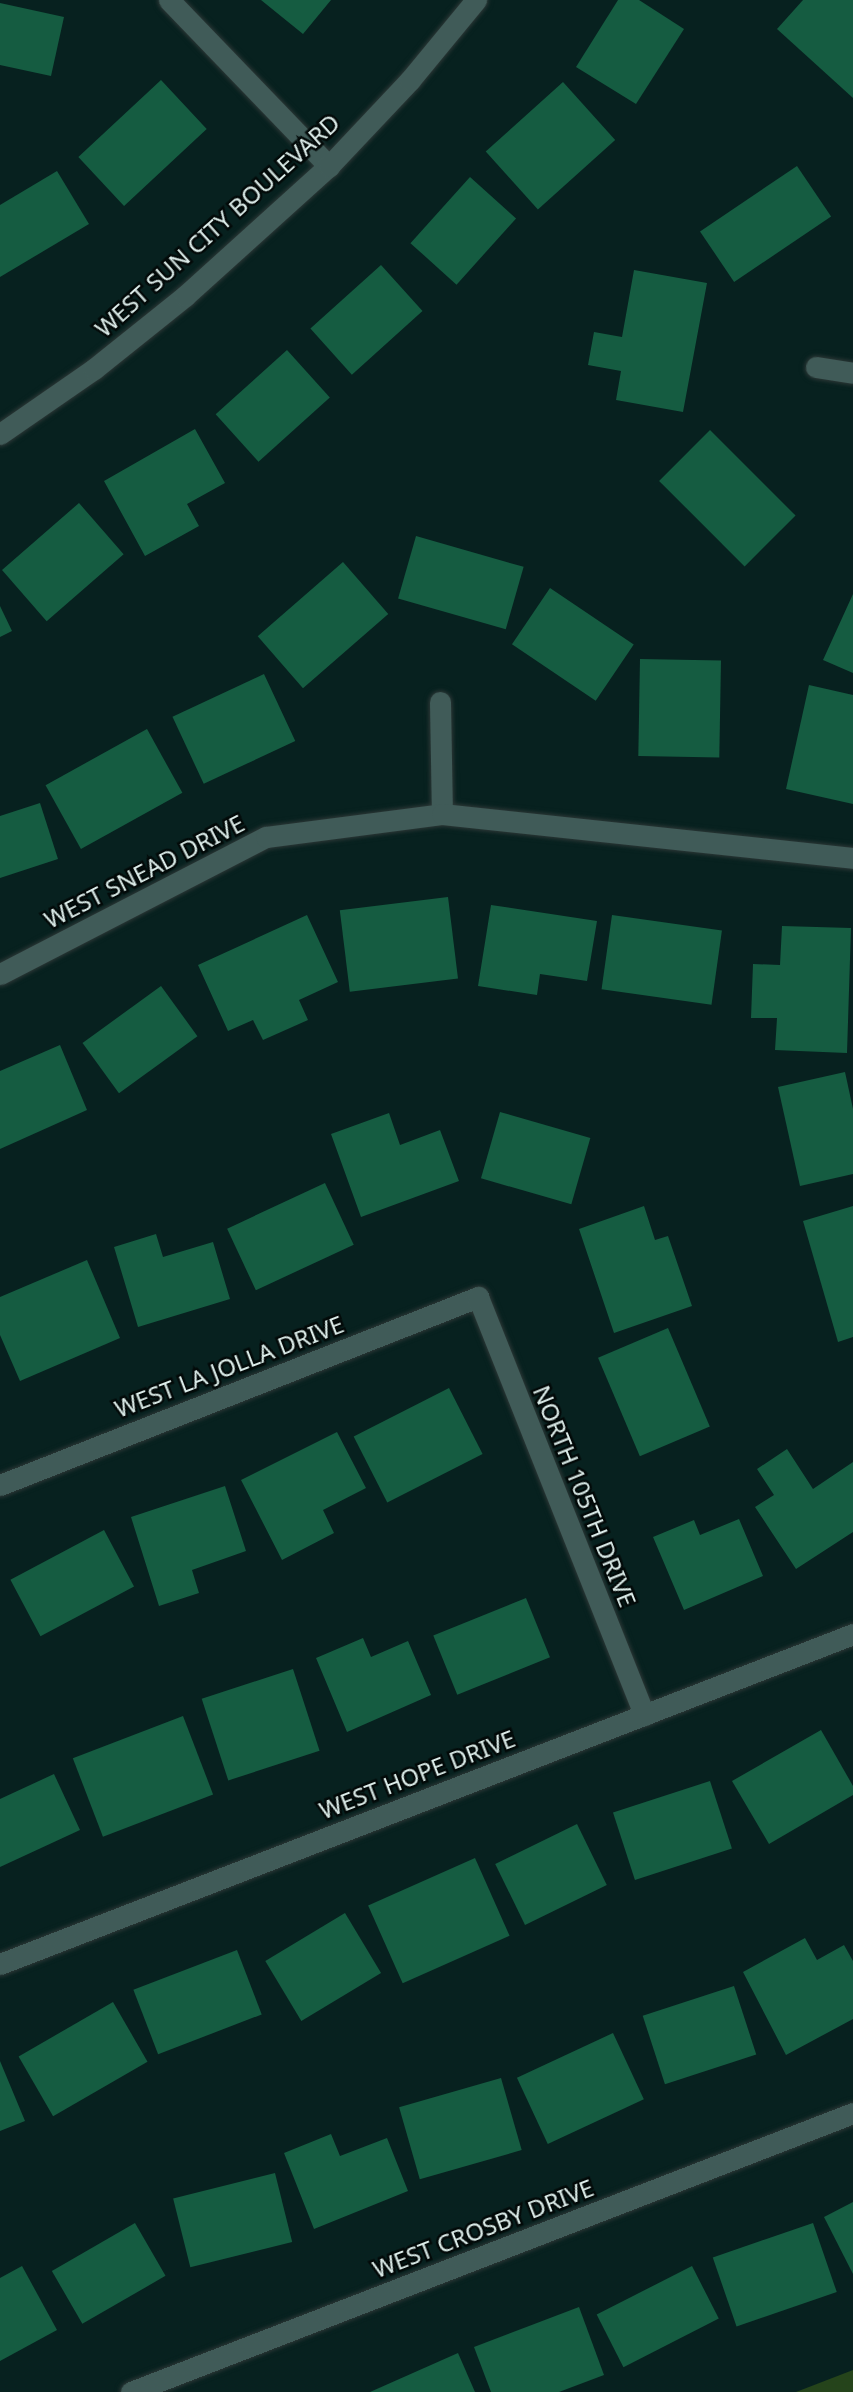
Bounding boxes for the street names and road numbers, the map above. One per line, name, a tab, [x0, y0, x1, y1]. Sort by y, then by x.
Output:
street label: WEST SUN CITY BOULEVARD	[89, 108, 345, 342]
street label: WEST SNEAD DRIVE	[39, 808, 249, 934]
street label: WEST LA JOLLA DRIVE	[110, 1309, 348, 1423]
street label: NORTH 105TH DRIVE	[527, 1381, 643, 1611]
street label: WEST HOPE DRIVE	[315, 1723, 519, 1825]
street label: WEST CROSBY DRIVE	[369, 2173, 597, 2283]

